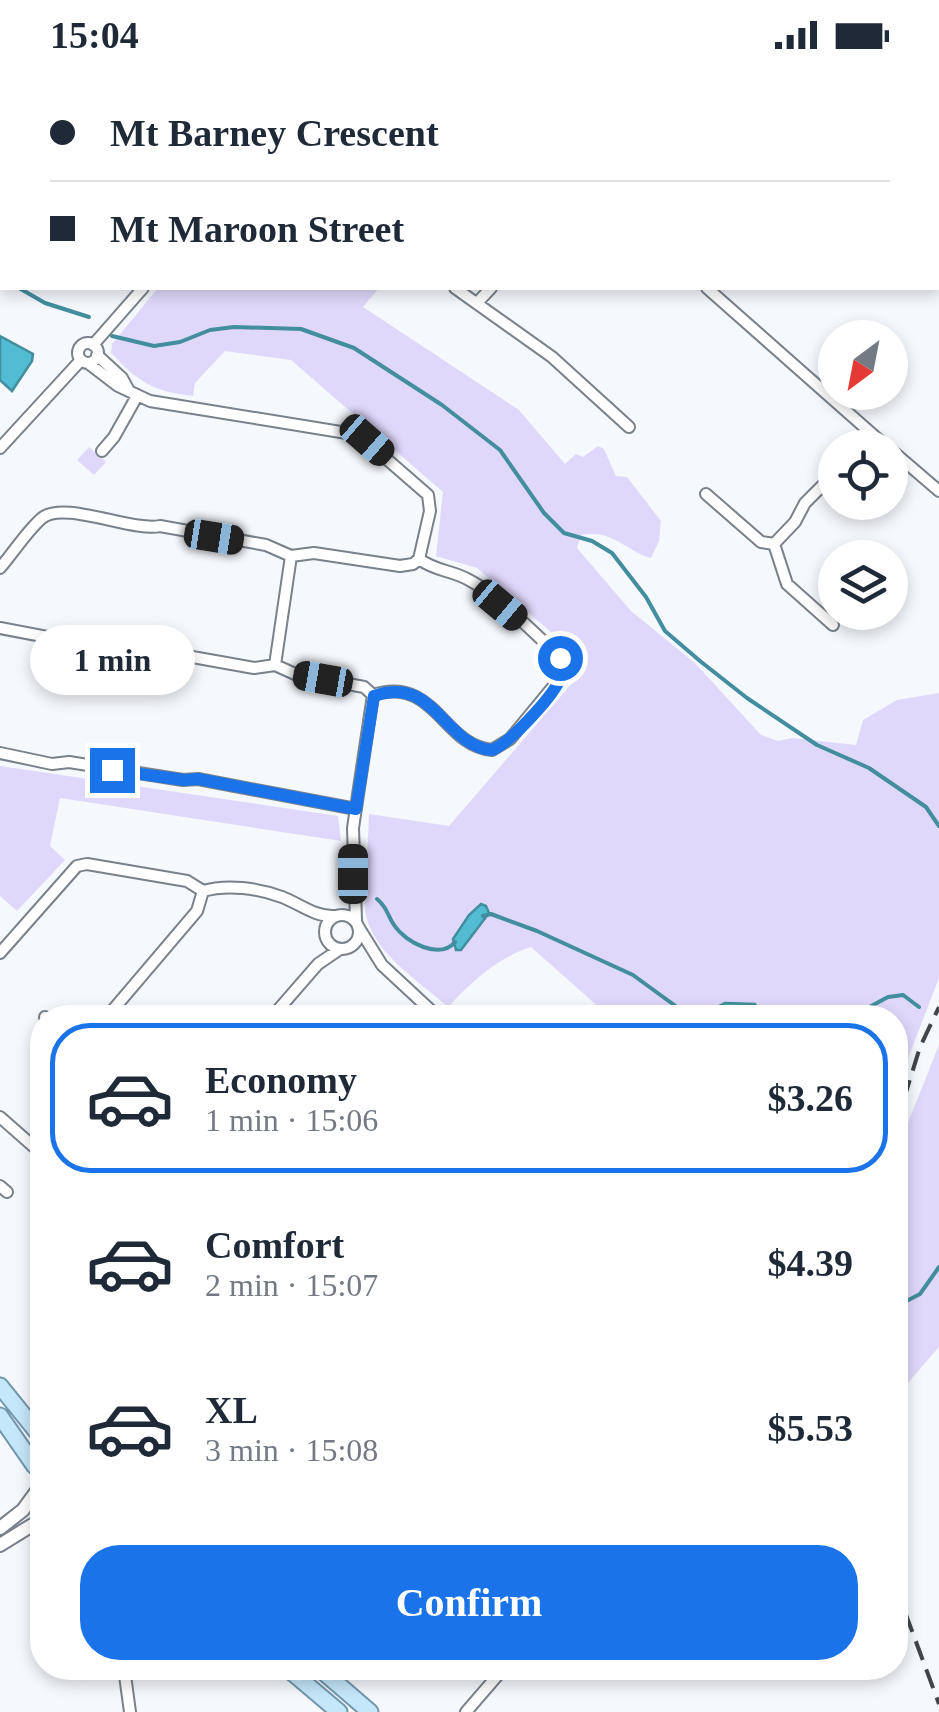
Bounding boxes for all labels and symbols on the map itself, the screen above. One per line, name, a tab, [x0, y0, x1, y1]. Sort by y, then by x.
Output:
north arrow	[818, 320, 908, 410]
car	[335, 409, 399, 471]
car	[182, 517, 246, 557]
car	[467, 574, 533, 636]
callout: 1 min	[29, 625, 194, 695]
route start	[538, 636, 583, 681]
car	[291, 659, 355, 699]
route end	[90, 748, 135, 793]
car	[338, 844, 368, 904]

